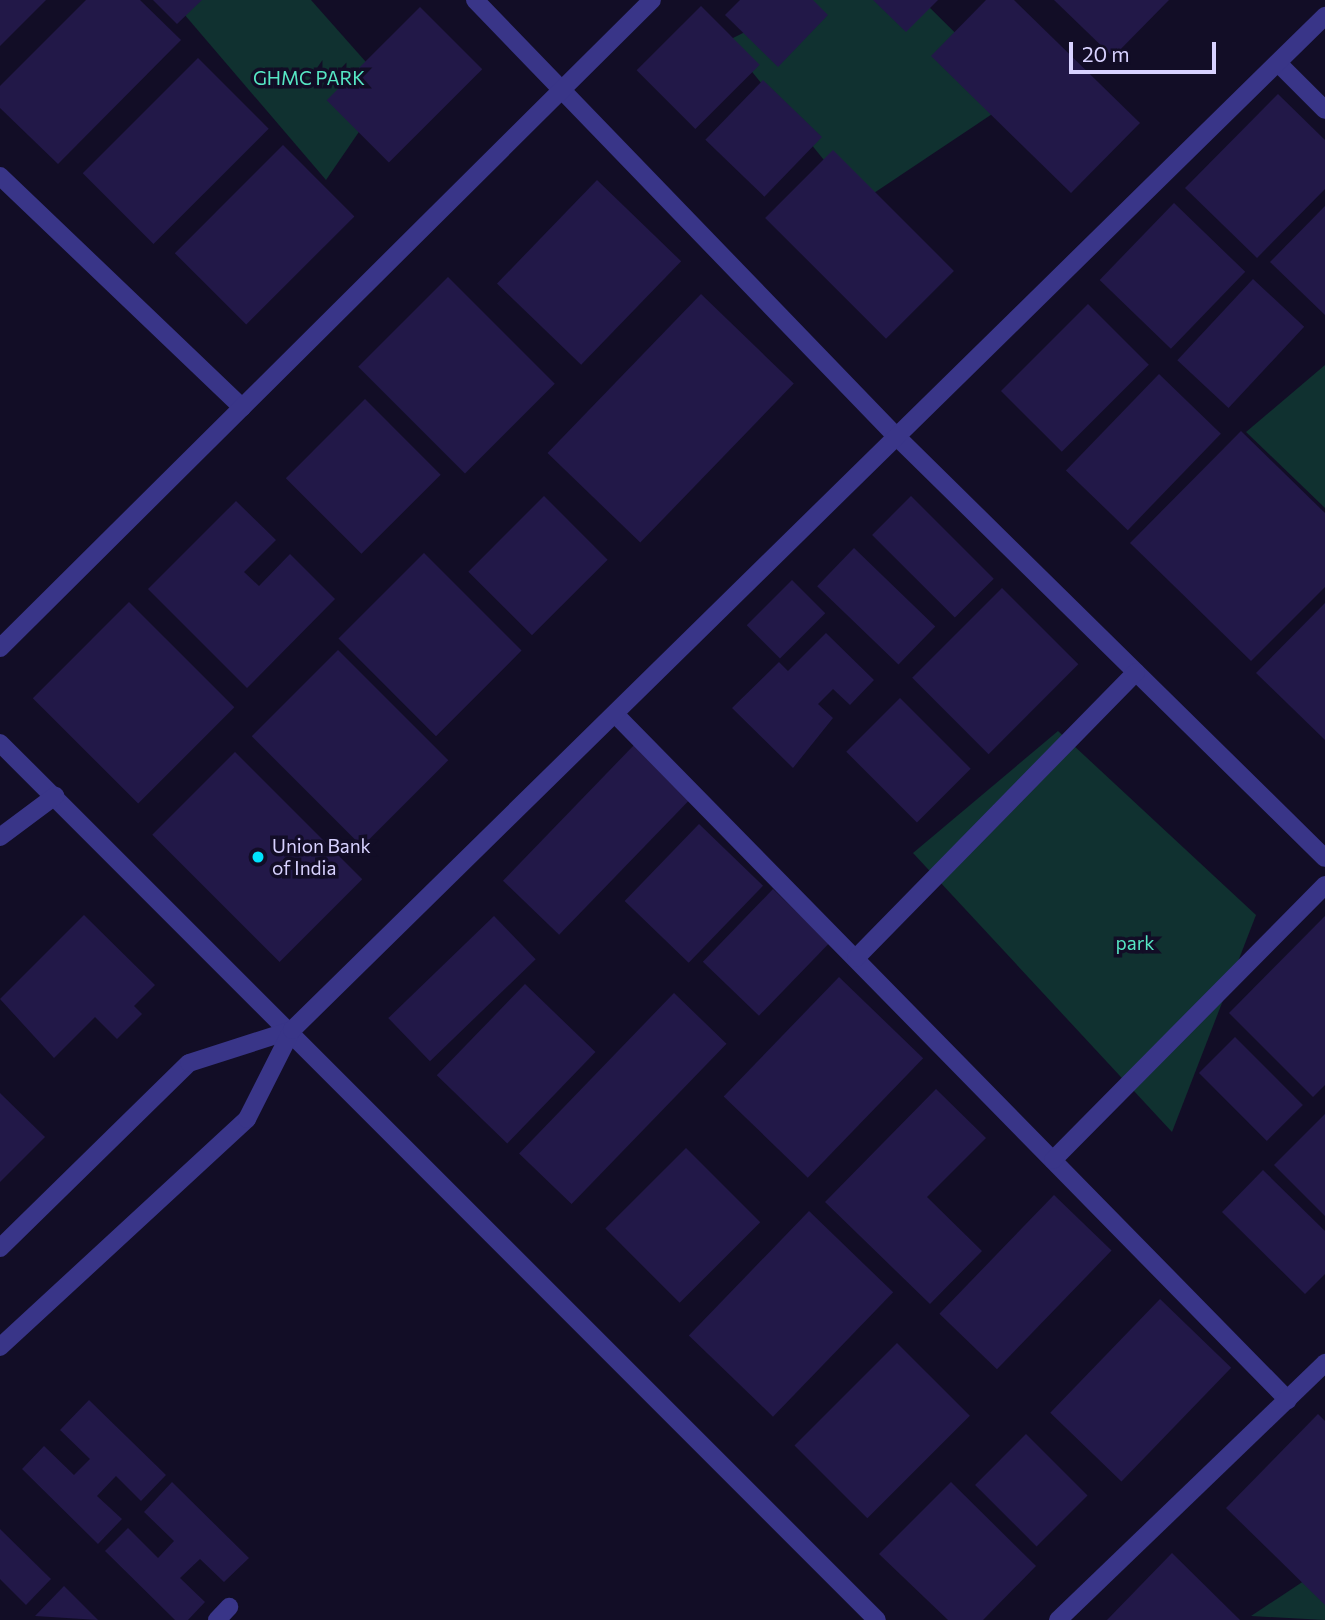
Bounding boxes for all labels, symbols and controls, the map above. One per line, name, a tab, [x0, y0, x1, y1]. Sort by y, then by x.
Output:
scale bar	[1073, 28, 1220, 72]
text: 20 m	[1082, 41, 1130, 66]
park label: GHMC PARK	[253, 67, 365, 89]
place label: Union Bank of India	[272, 835, 371, 879]
marker: Union Bank of India	[250, 849, 266, 865]
park label: park	[1115, 932, 1155, 954]

